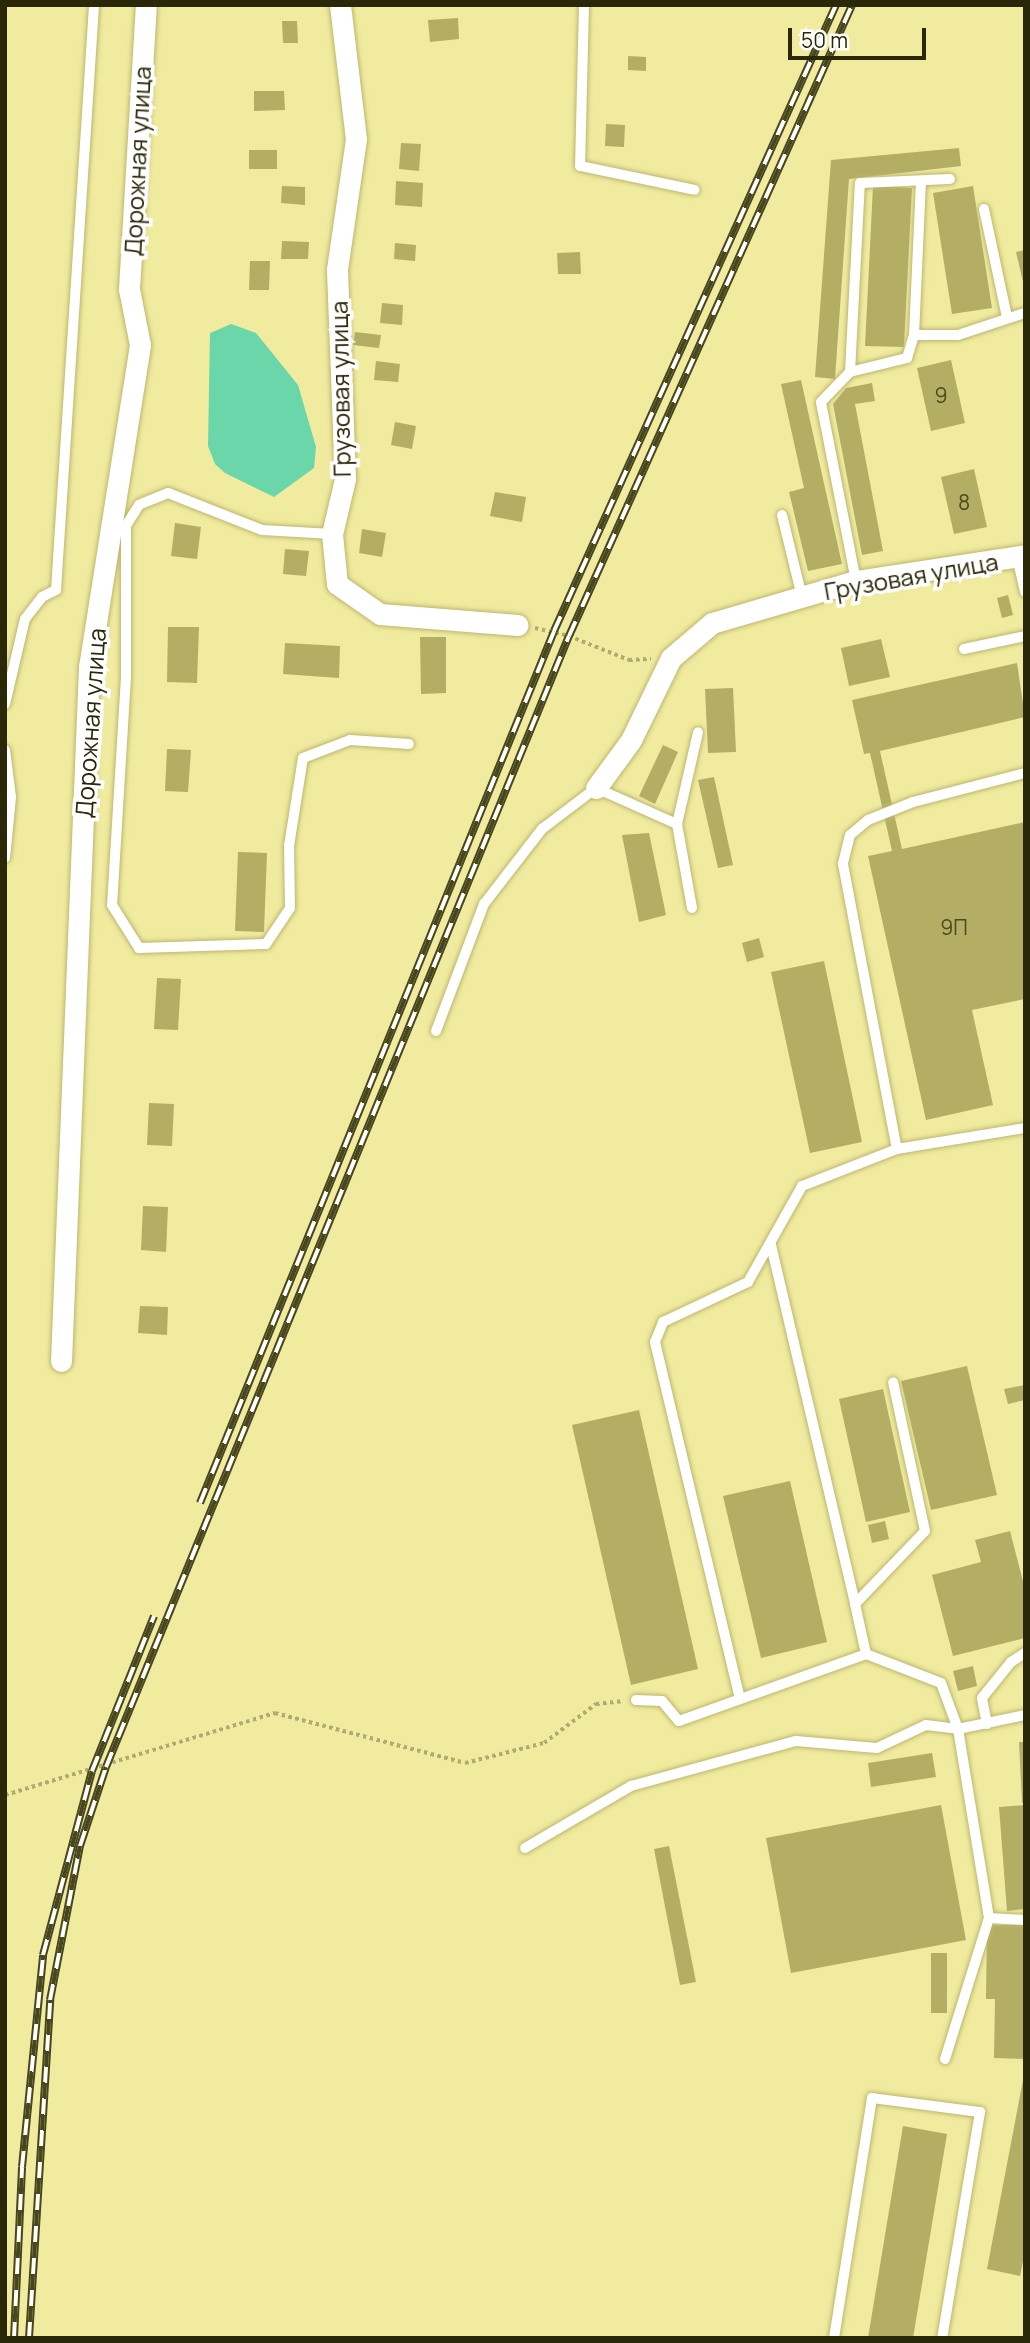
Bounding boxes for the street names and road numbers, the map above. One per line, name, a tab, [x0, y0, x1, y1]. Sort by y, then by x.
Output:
street label: Дорожная улица	[118, 65, 156, 257]
street label: Грузовая улица	[324, 301, 356, 477]
street label: Грузовая улица	[822, 547, 1000, 605]
street label: Дорожная улица	[69, 627, 111, 819]

